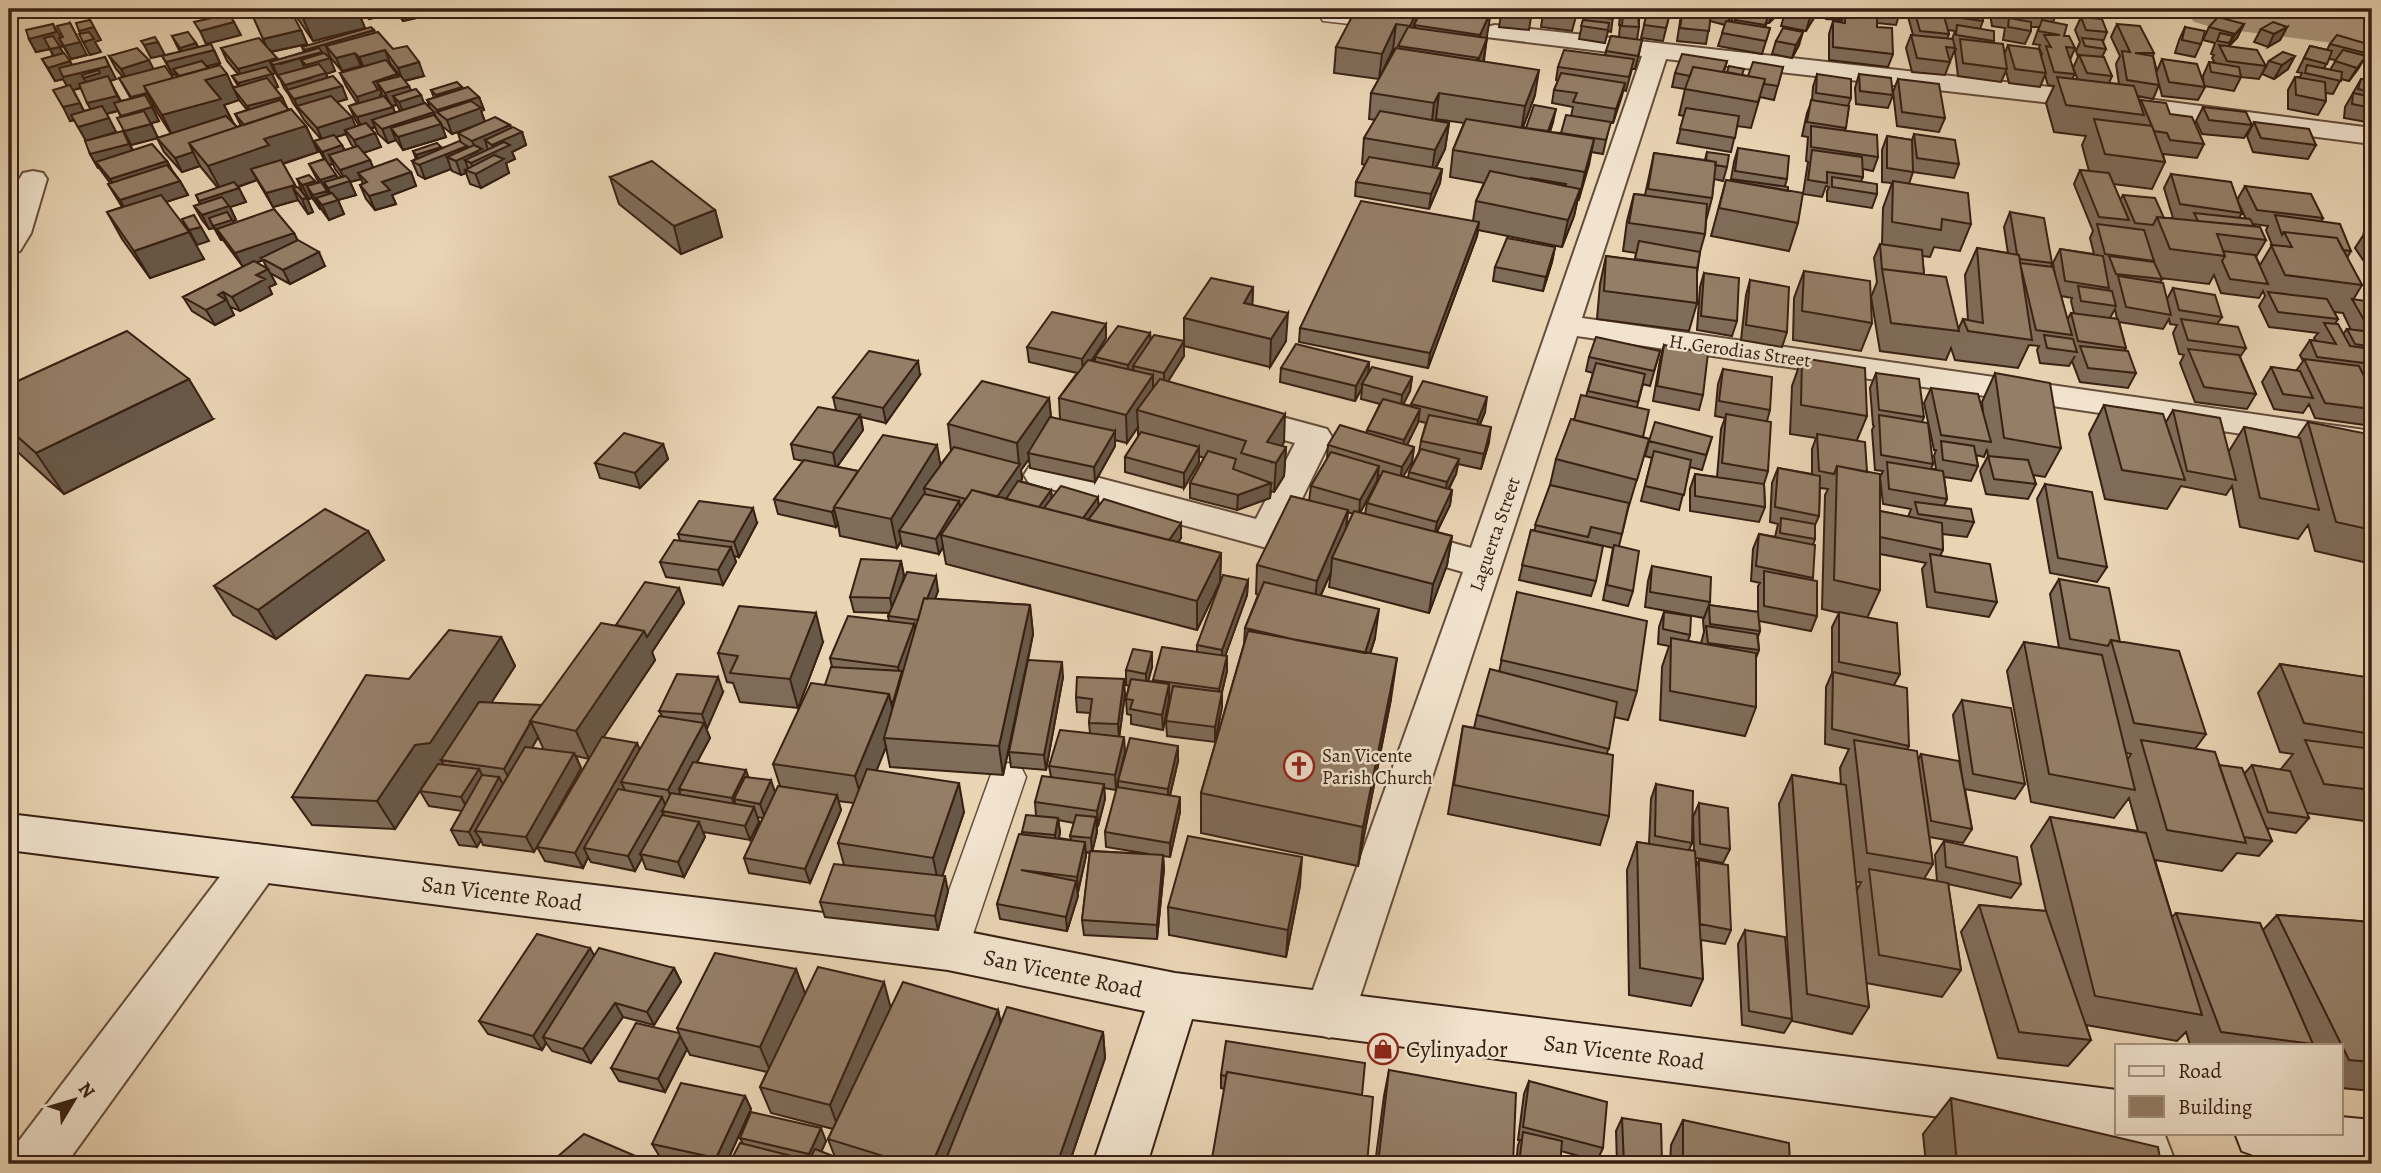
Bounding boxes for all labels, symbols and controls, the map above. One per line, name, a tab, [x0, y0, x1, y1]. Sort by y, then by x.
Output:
street label: H. Gerodias Street	[1667, 328, 1812, 374]
street label: Laguerta Street	[1463, 474, 1527, 595]
place label: San Vicente Parish Church	[1322, 743, 1433, 791]
church icon: San Vicente Parish Church	[1282, 749, 1316, 783]
street label: San Vicente Road	[420, 868, 585, 919]
street label: San Vicente Road	[981, 942, 1146, 1006]
street label: San Vicente Road	[1542, 1027, 1707, 1078]
shop icon: Cylinyador	[1366, 1032, 1400, 1066]
place label: Cylinyador	[1406, 1034, 1508, 1065]
legend	[2115, 1044, 2342, 1134]
text: Road	[2178, 1057, 2222, 1085]
north arrow	[38, 1064, 108, 1134]
text: N	[72, 1077, 101, 1104]
text: Building	[2178, 1093, 2253, 1121]

